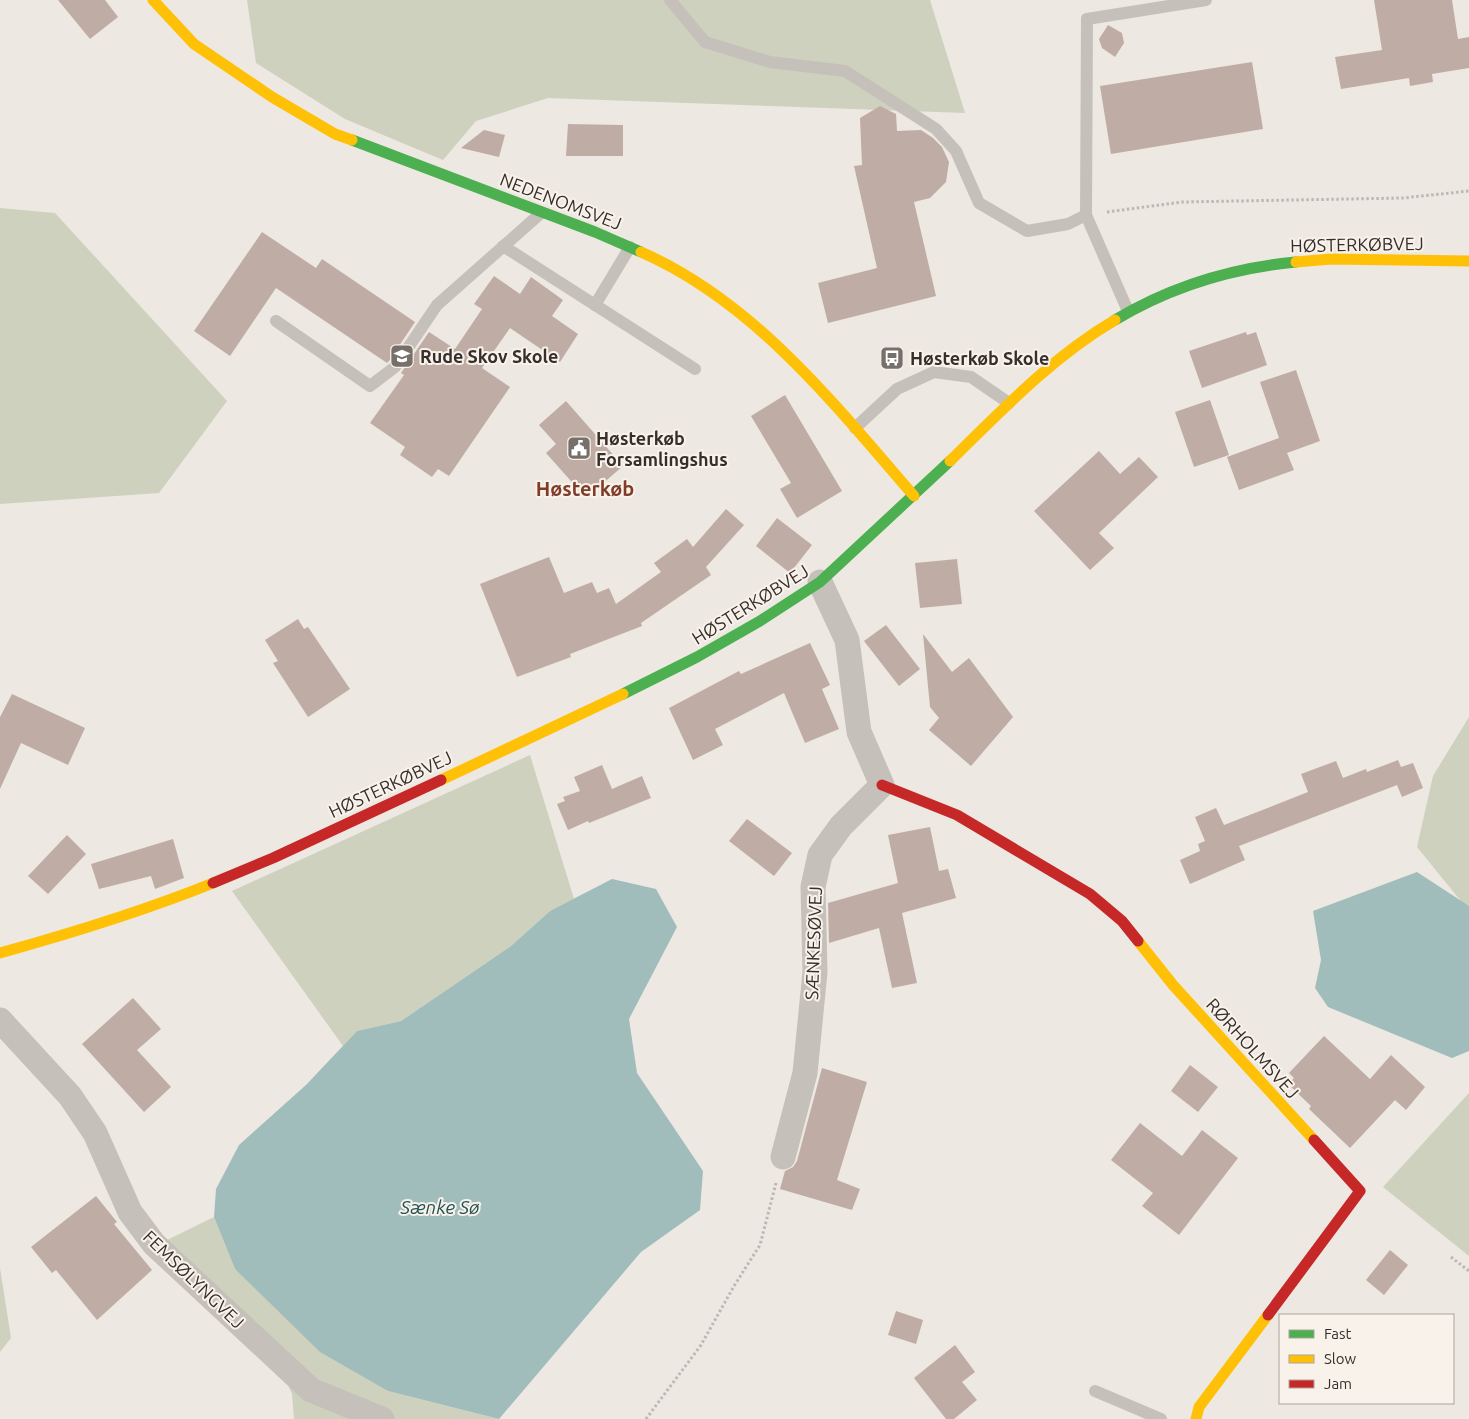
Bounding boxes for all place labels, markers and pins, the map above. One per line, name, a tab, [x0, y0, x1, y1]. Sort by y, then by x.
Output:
school or university icon: Rude Skov Skole	[389, 343, 415, 369]
bus stop icon: Høsterkøb Skole	[879, 345, 905, 371]
place label: Rude Skov Skole	[420, 346, 558, 366]
place label: Høsterkøb Skole	[910, 348, 1049, 368]
place label: Høsterkøb Forsamlingshus	[596, 428, 728, 469]
public building icon: Høsterkøb Forsamlingshus	[566, 435, 592, 461]

